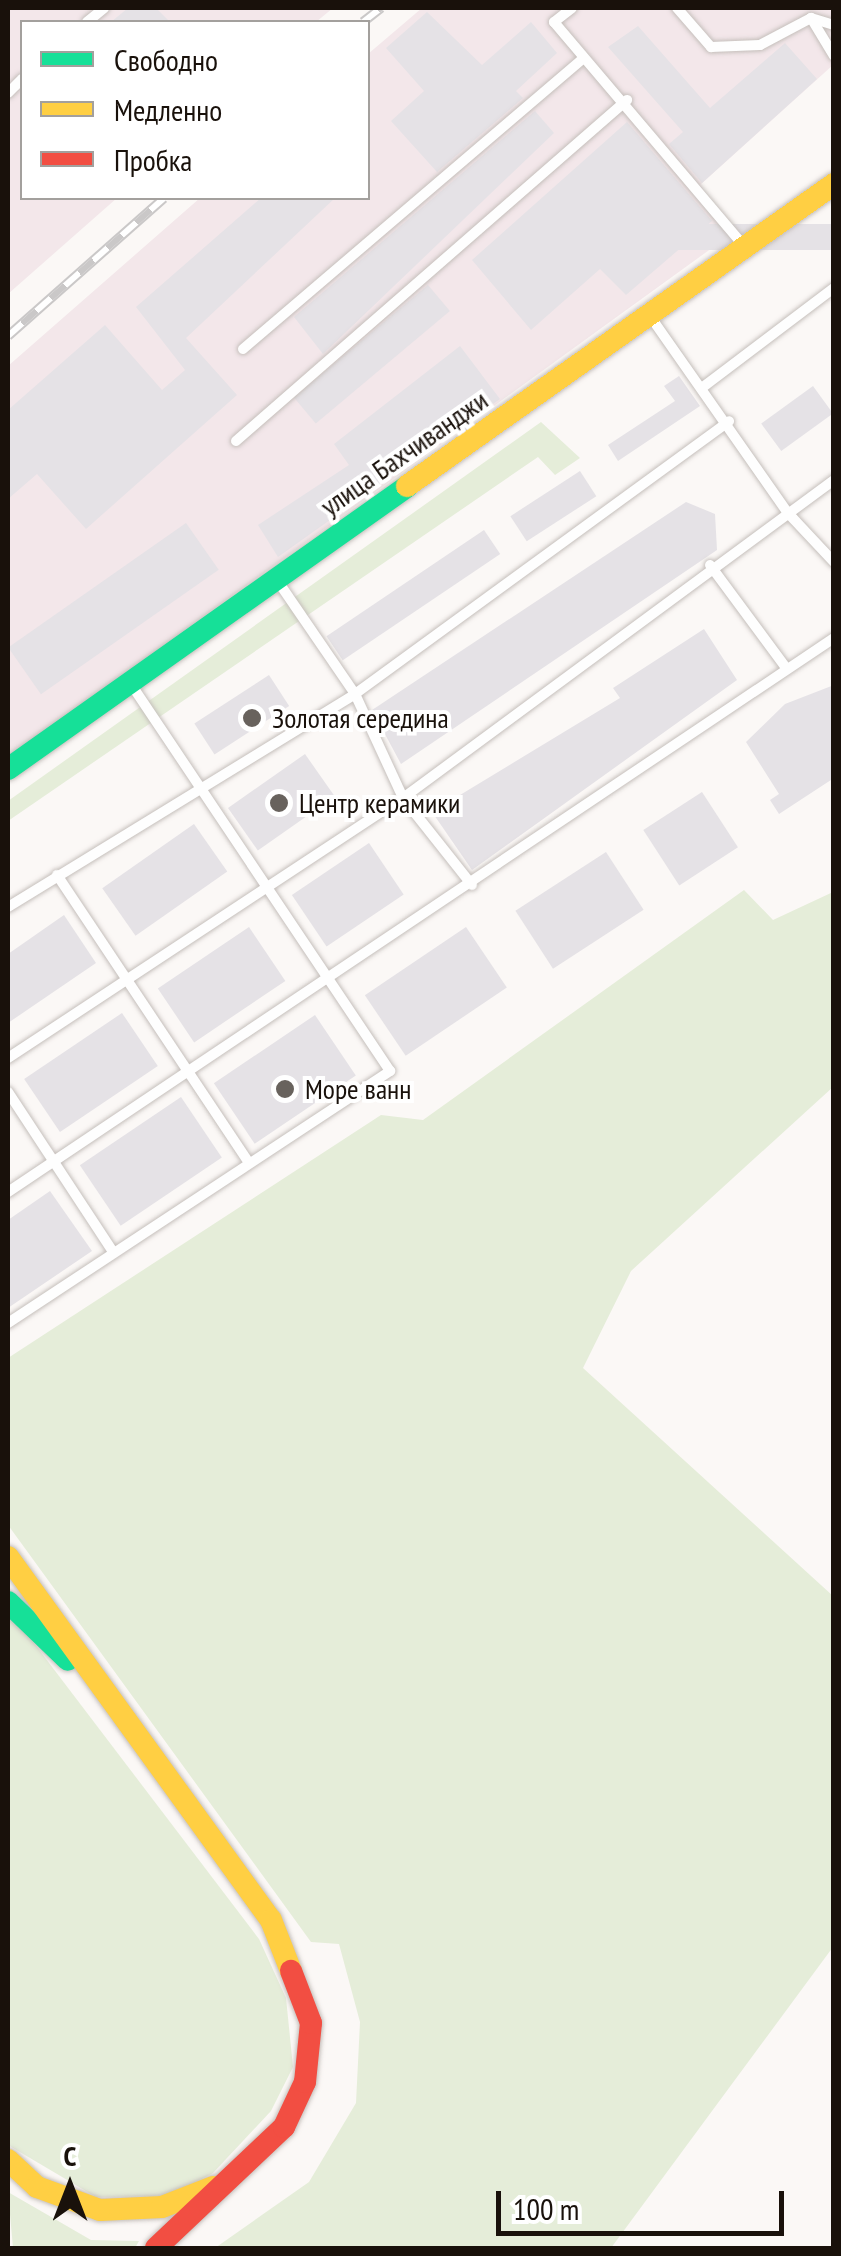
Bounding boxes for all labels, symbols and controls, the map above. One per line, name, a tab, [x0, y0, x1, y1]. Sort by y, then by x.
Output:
legend	[20, 20, 370, 200]
text: Свободно	[114, 40, 218, 79]
text: Медленно	[114, 90, 222, 129]
text: Пробка	[114, 140, 192, 179]
street label: улица Бахчиванджи	[314, 383, 494, 523]
place label: Золотая середина	[272, 701, 449, 735]
marker: Золотая середина	[241, 707, 263, 729]
place label: Центр керамики	[299, 786, 460, 820]
marker: Центр керамики	[268, 792, 290, 814]
place label: Море ванн	[305, 1072, 411, 1106]
marker: Море ванн	[274, 1078, 296, 1100]
north arrow	[20, 2136, 120, 2236]
text: С	[64, 2137, 76, 2174]
scale bar	[501, 2171, 788, 2233]
text: 100 m	[513, 2189, 579, 2228]

